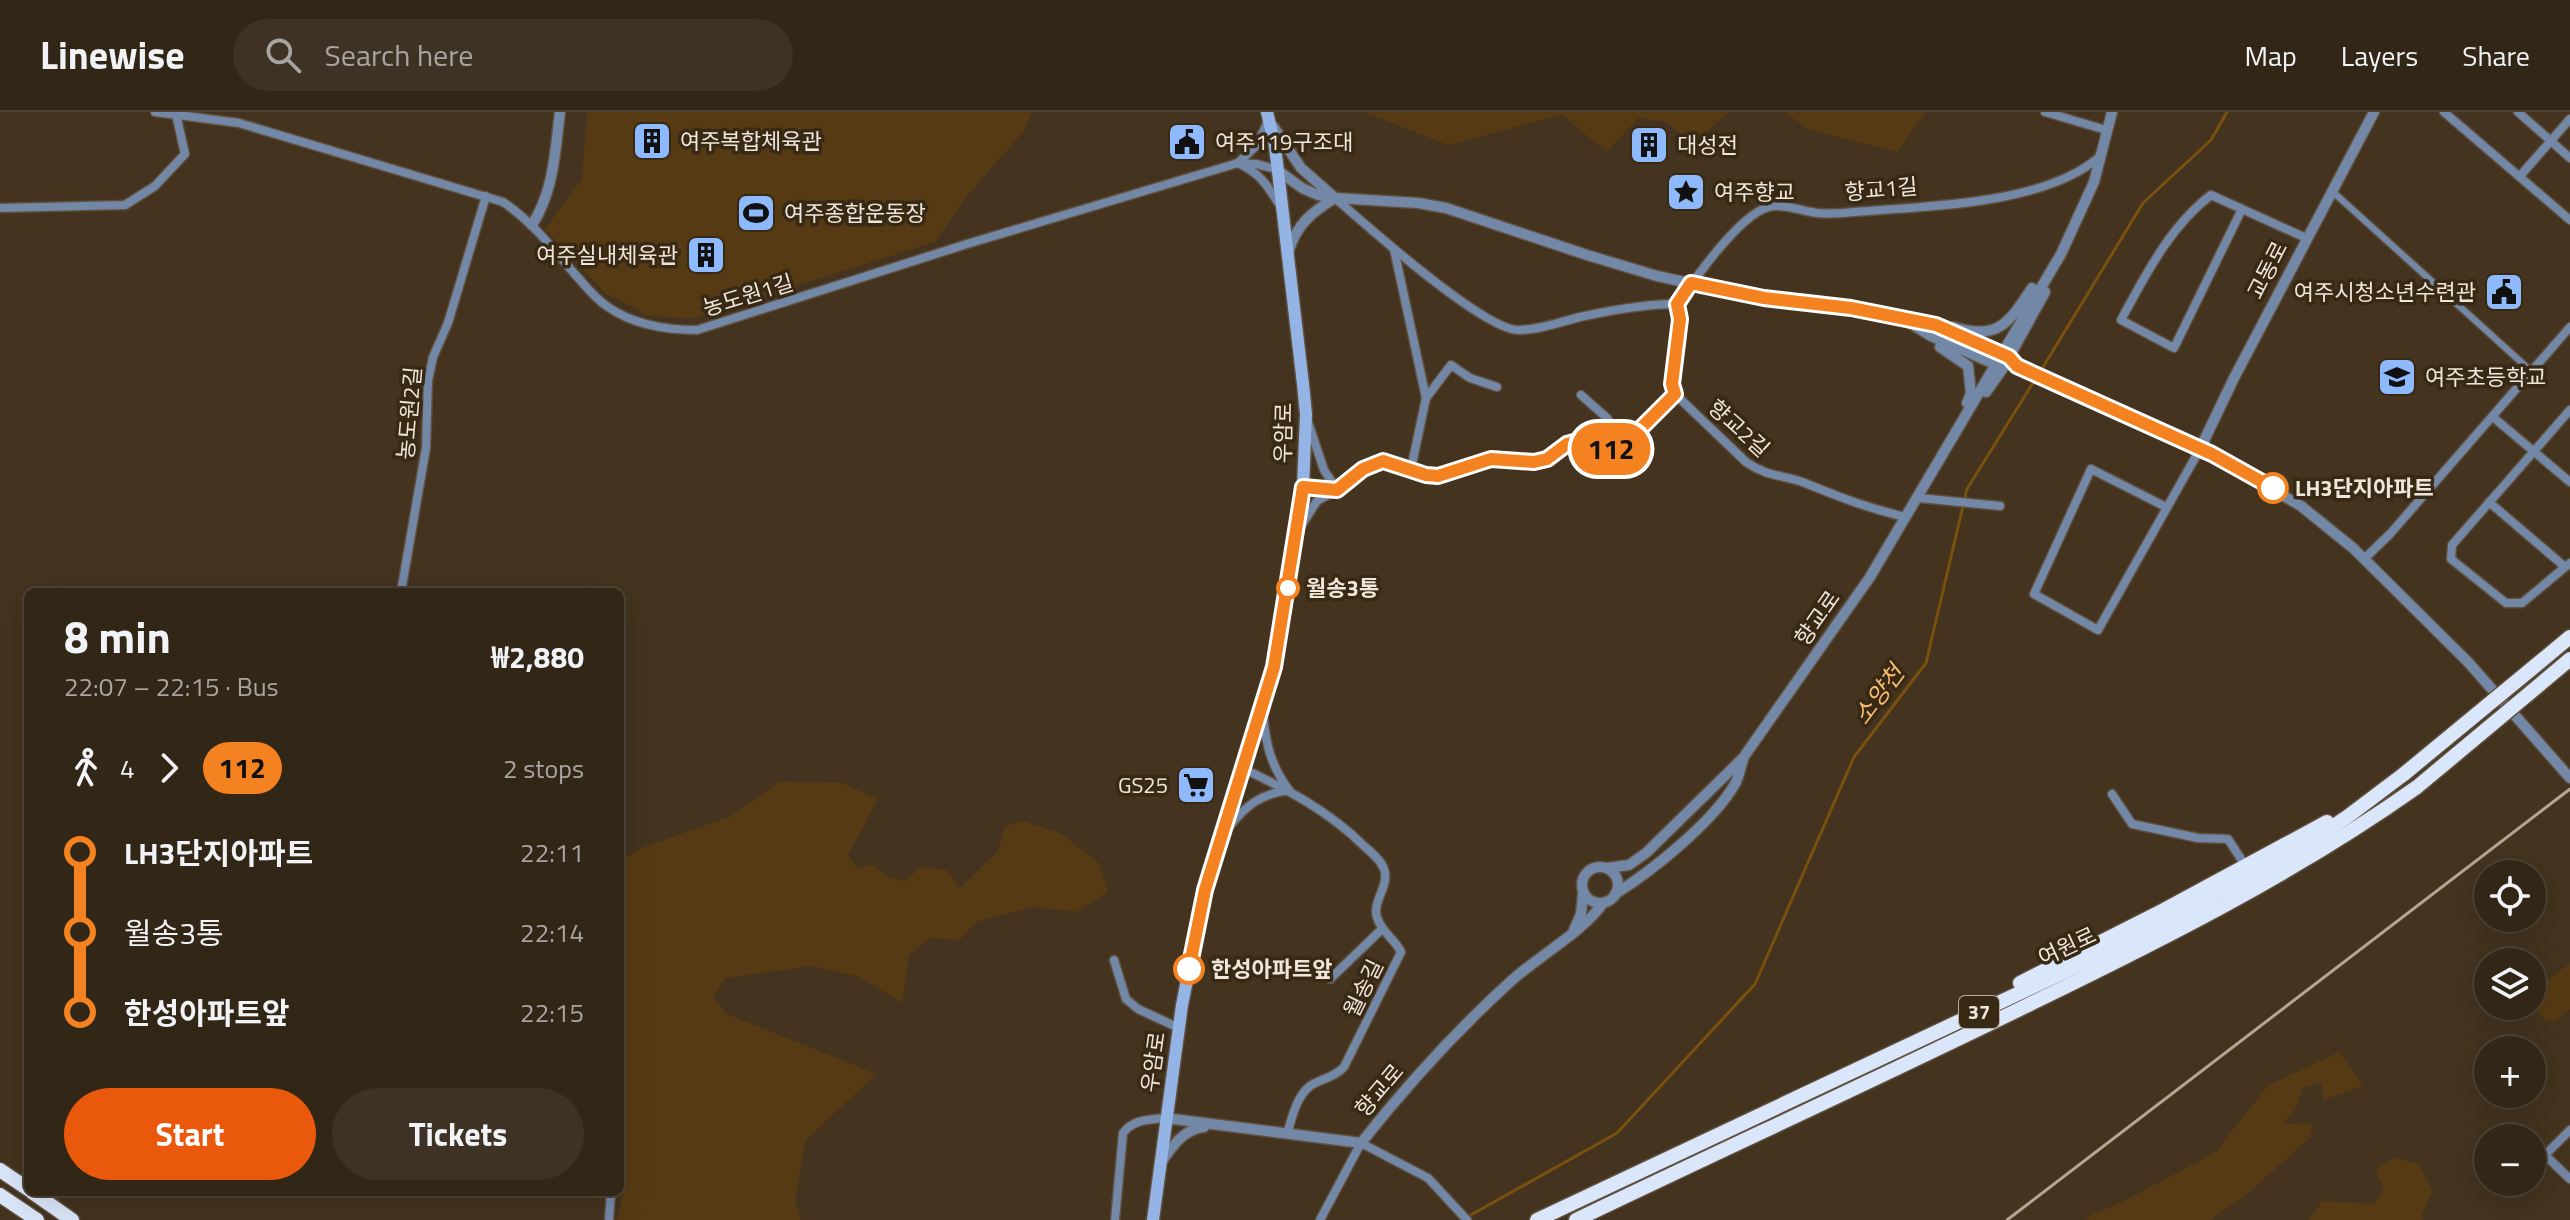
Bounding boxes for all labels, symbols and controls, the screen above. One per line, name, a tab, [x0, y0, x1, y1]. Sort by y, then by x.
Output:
search box	[233, 19, 793, 91]
text: Linewise	[40, 26, 185, 84]
text: Search here	[325, 32, 473, 78]
icon: search	[261, 33, 305, 77]
text: Map	[2244, 34, 2297, 77]
text: Layers	[2341, 34, 2418, 77]
text: Share	[2462, 34, 2530, 77]
building icon: 여주복합체육관	[631, 120, 673, 162]
public building icon: 여주119구조대	[1166, 121, 1208, 163]
place label: 여주복합체육관	[680, 124, 822, 158]
building icon: 대성전	[1628, 124, 1670, 166]
place label: 여주119구조대	[1215, 125, 1353, 159]
place label: 대성전	[1677, 128, 1738, 162]
street label: 향교1길	[1843, 169, 1919, 209]
place icon: 여주향교	[1665, 171, 1707, 213]
place label: 여주향교	[1714, 175, 1795, 209]
sports icon: 여주종합운동장	[735, 192, 777, 234]
place label: 여주종합운동장	[784, 196, 926, 230]
building icon: 여주실내체육관	[685, 234, 727, 276]
street label: 교동로	[2238, 235, 2296, 305]
place label: 여주실내체육관	[536, 238, 678, 272]
street label: 농도원1길	[698, 265, 798, 325]
public building icon: 여주시청소년수련관	[2483, 271, 2525, 313]
place label: 여주시청소년수련관	[2294, 275, 2476, 309]
school or university icon: 여주초등학교	[2376, 356, 2418, 398]
place label: 여주초등학교	[2425, 360, 2546, 394]
street label: 농도원2길	[388, 365, 430, 461]
street label: 향교2길	[1700, 391, 1778, 465]
street label: 우암로	[1265, 402, 1301, 464]
line badge: 112	[1565, 423, 1657, 475]
text: 112	[1587, 427, 1635, 470]
place label: LH3단지아파트	[2295, 471, 2434, 505]
marker: LH3단지아파트	[2258, 473, 2288, 503]
place label: 월송3통	[1306, 571, 1379, 605]
marker: 월송3통	[1277, 577, 1299, 599]
street label: 향교로	[1786, 583, 1848, 653]
text: 8 min	[64, 603, 171, 670]
text: ₩2,880	[491, 634, 584, 680]
water label: 소양천	[1844, 655, 1914, 732]
text: 22:07 – 22:15 · Bus	[64, 667, 279, 706]
icon: walk	[64, 746, 108, 790]
icon: forward	[147, 746, 191, 790]
text: 112	[219, 746, 266, 789]
text: 4	[120, 749, 135, 788]
text: 2 stops	[503, 749, 584, 788]
supermarket icon: GS25	[1175, 764, 1217, 806]
place label: GS25	[1118, 768, 1168, 802]
text: LH3단지아파트	[124, 830, 313, 876]
text: 22:11	[520, 833, 584, 872]
map controls	[2474, 860, 2546, 1196]
button: locate	[2474, 860, 2546, 932]
text: 월송3통	[124, 910, 224, 956]
text: 22:14	[520, 913, 584, 952]
street label: 여원로	[2032, 918, 2102, 974]
button: layers	[2474, 948, 2546, 1020]
place label: 한성아파트앞	[1211, 952, 1332, 986]
street label: 월송길	[1334, 953, 1392, 1023]
marker: 한성아파트앞	[1174, 954, 1204, 984]
text: 한성아파트앞	[124, 990, 290, 1036]
text: 22:15	[520, 993, 584, 1032]
road number: 37	[1959, 996, 1999, 1028]
street label: 우암로	[1132, 1030, 1174, 1094]
button: +	[2474, 1036, 2546, 1108]
street label: 향교로	[1346, 1056, 1412, 1124]
button: Start	[64, 1088, 316, 1180]
button: Tickets	[332, 1088, 584, 1180]
button: −	[2474, 1124, 2546, 1196]

